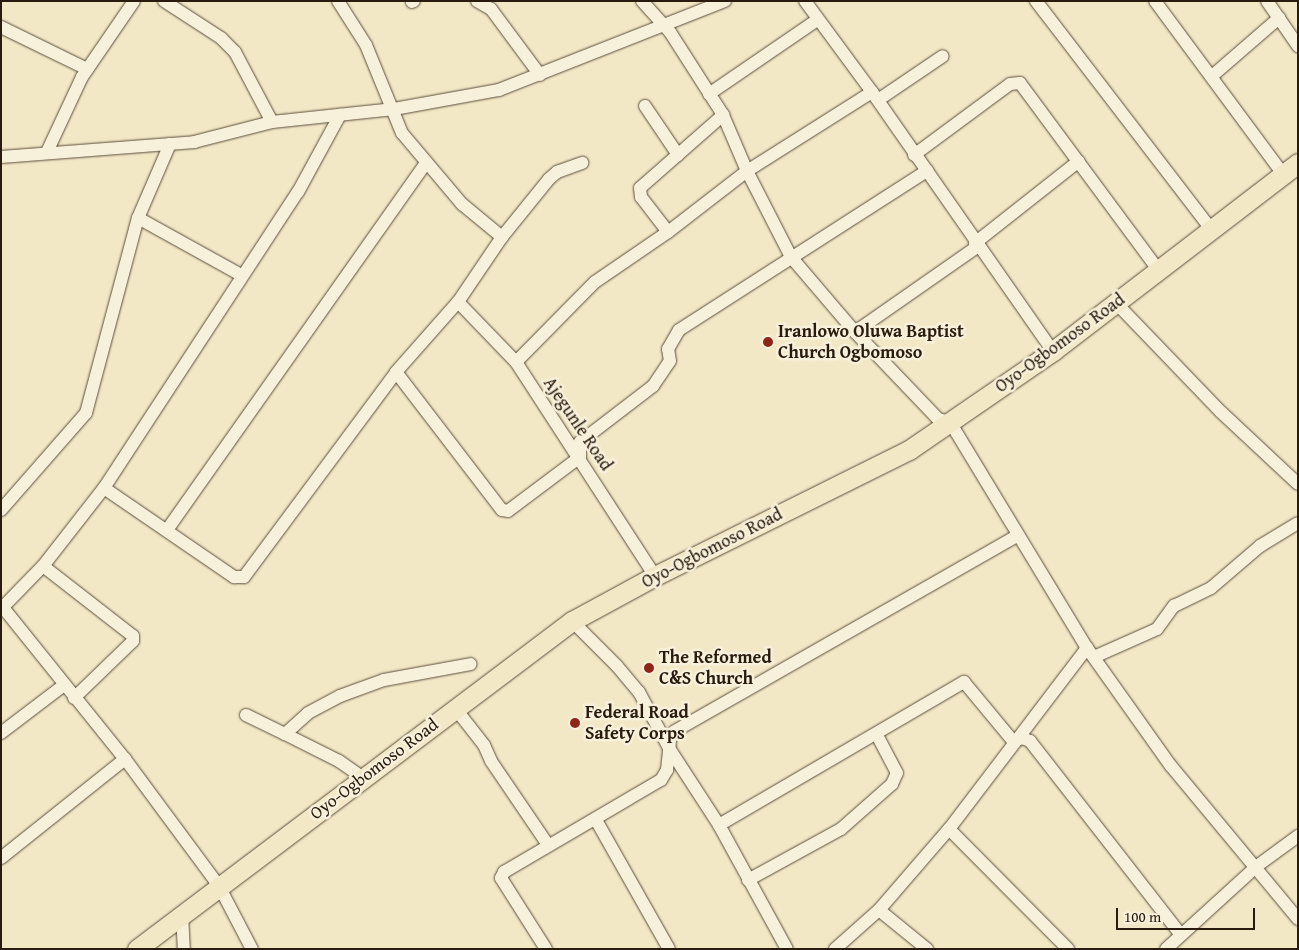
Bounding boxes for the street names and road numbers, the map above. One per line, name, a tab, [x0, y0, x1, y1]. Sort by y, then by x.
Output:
street label: Oyo-Ogbomoso Road	[991, 289, 1129, 397]
street label: Ajegunle Road	[539, 373, 617, 475]
street label: Oyo-Ogbomoso Road	[638, 503, 786, 593]
street label: Oyo-Ogbomoso Road	[306, 714, 442, 824]

